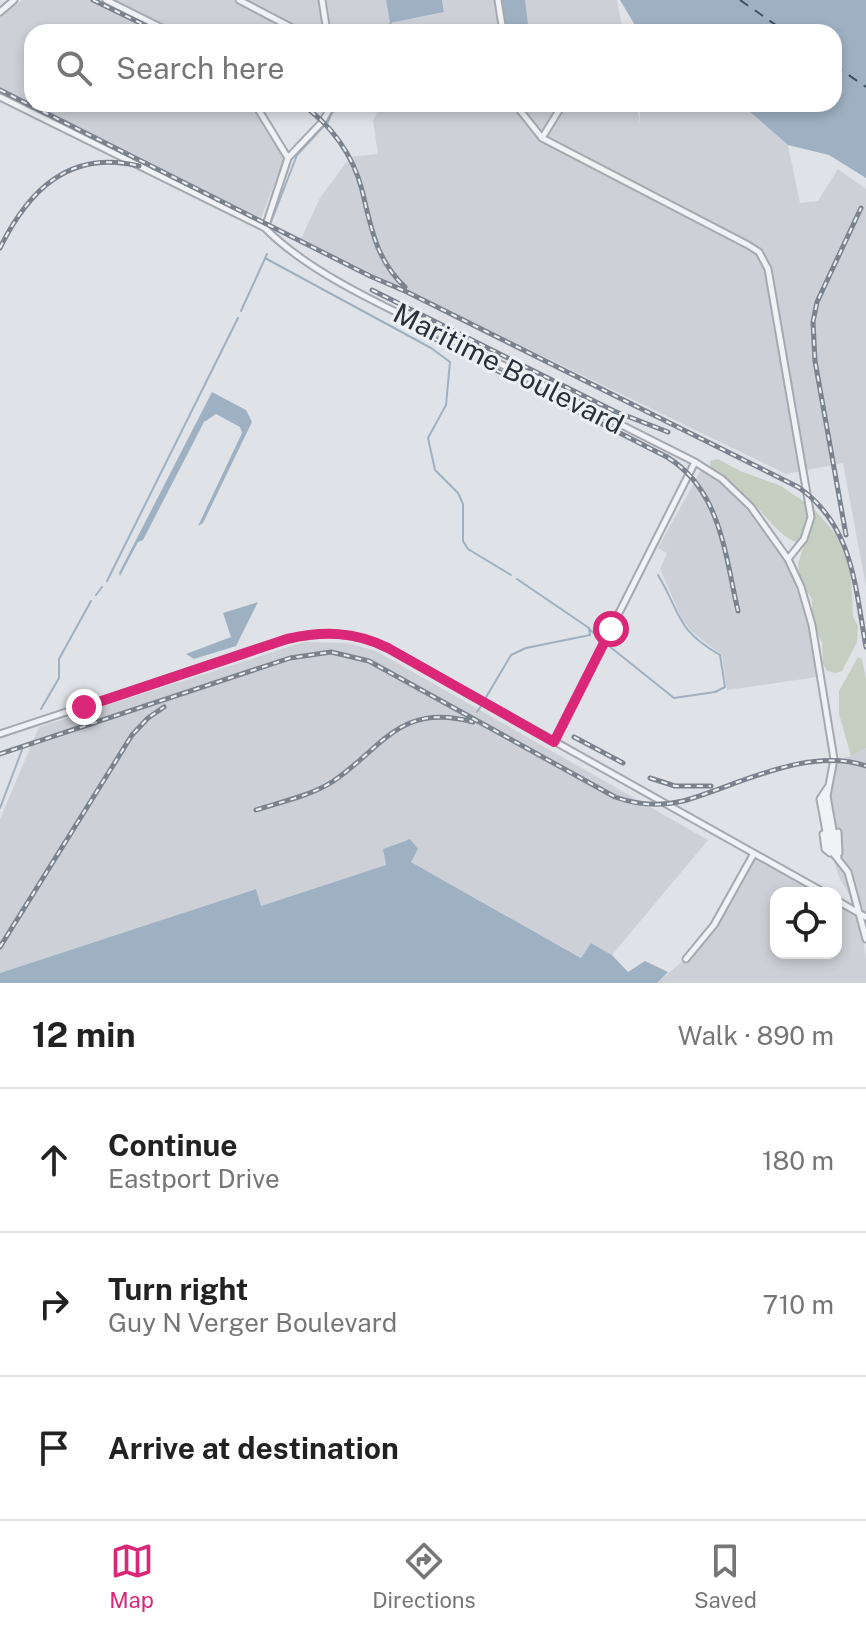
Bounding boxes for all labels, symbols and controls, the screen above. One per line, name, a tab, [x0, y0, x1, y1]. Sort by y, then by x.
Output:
search box	[24, 24, 842, 112]
icon: search	[52, 46, 96, 90]
text: Search here	[116, 50, 284, 86]
street label: Maritime Boulevard	[388, 296, 630, 440]
route start	[593, 611, 629, 647]
route end	[66, 689, 102, 725]
map controls	[770, 887, 842, 959]
button: locate	[770, 887, 842, 959]
text: 12 min	[32, 1015, 136, 1055]
text: Walk · 890 m	[678, 1020, 834, 1051]
text: Continue	[108, 1127, 238, 1163]
icon: ahead	[32, 1138, 76, 1182]
text: 180 m	[762, 1145, 834, 1176]
text: Eastport Drive	[108, 1163, 280, 1194]
text: Turn right	[108, 1271, 248, 1307]
icon: right	[32, 1282, 76, 1326]
text: 710 m	[763, 1289, 834, 1320]
text: Guy N Verger Boulevard	[108, 1307, 397, 1338]
icon: arrive	[32, 1426, 76, 1470]
text: Arrive at destination	[108, 1430, 399, 1466]
tab: Map	[109, 1539, 154, 1613]
tab: Directions	[372, 1539, 476, 1613]
tab: Saved	[694, 1539, 757, 1613]

